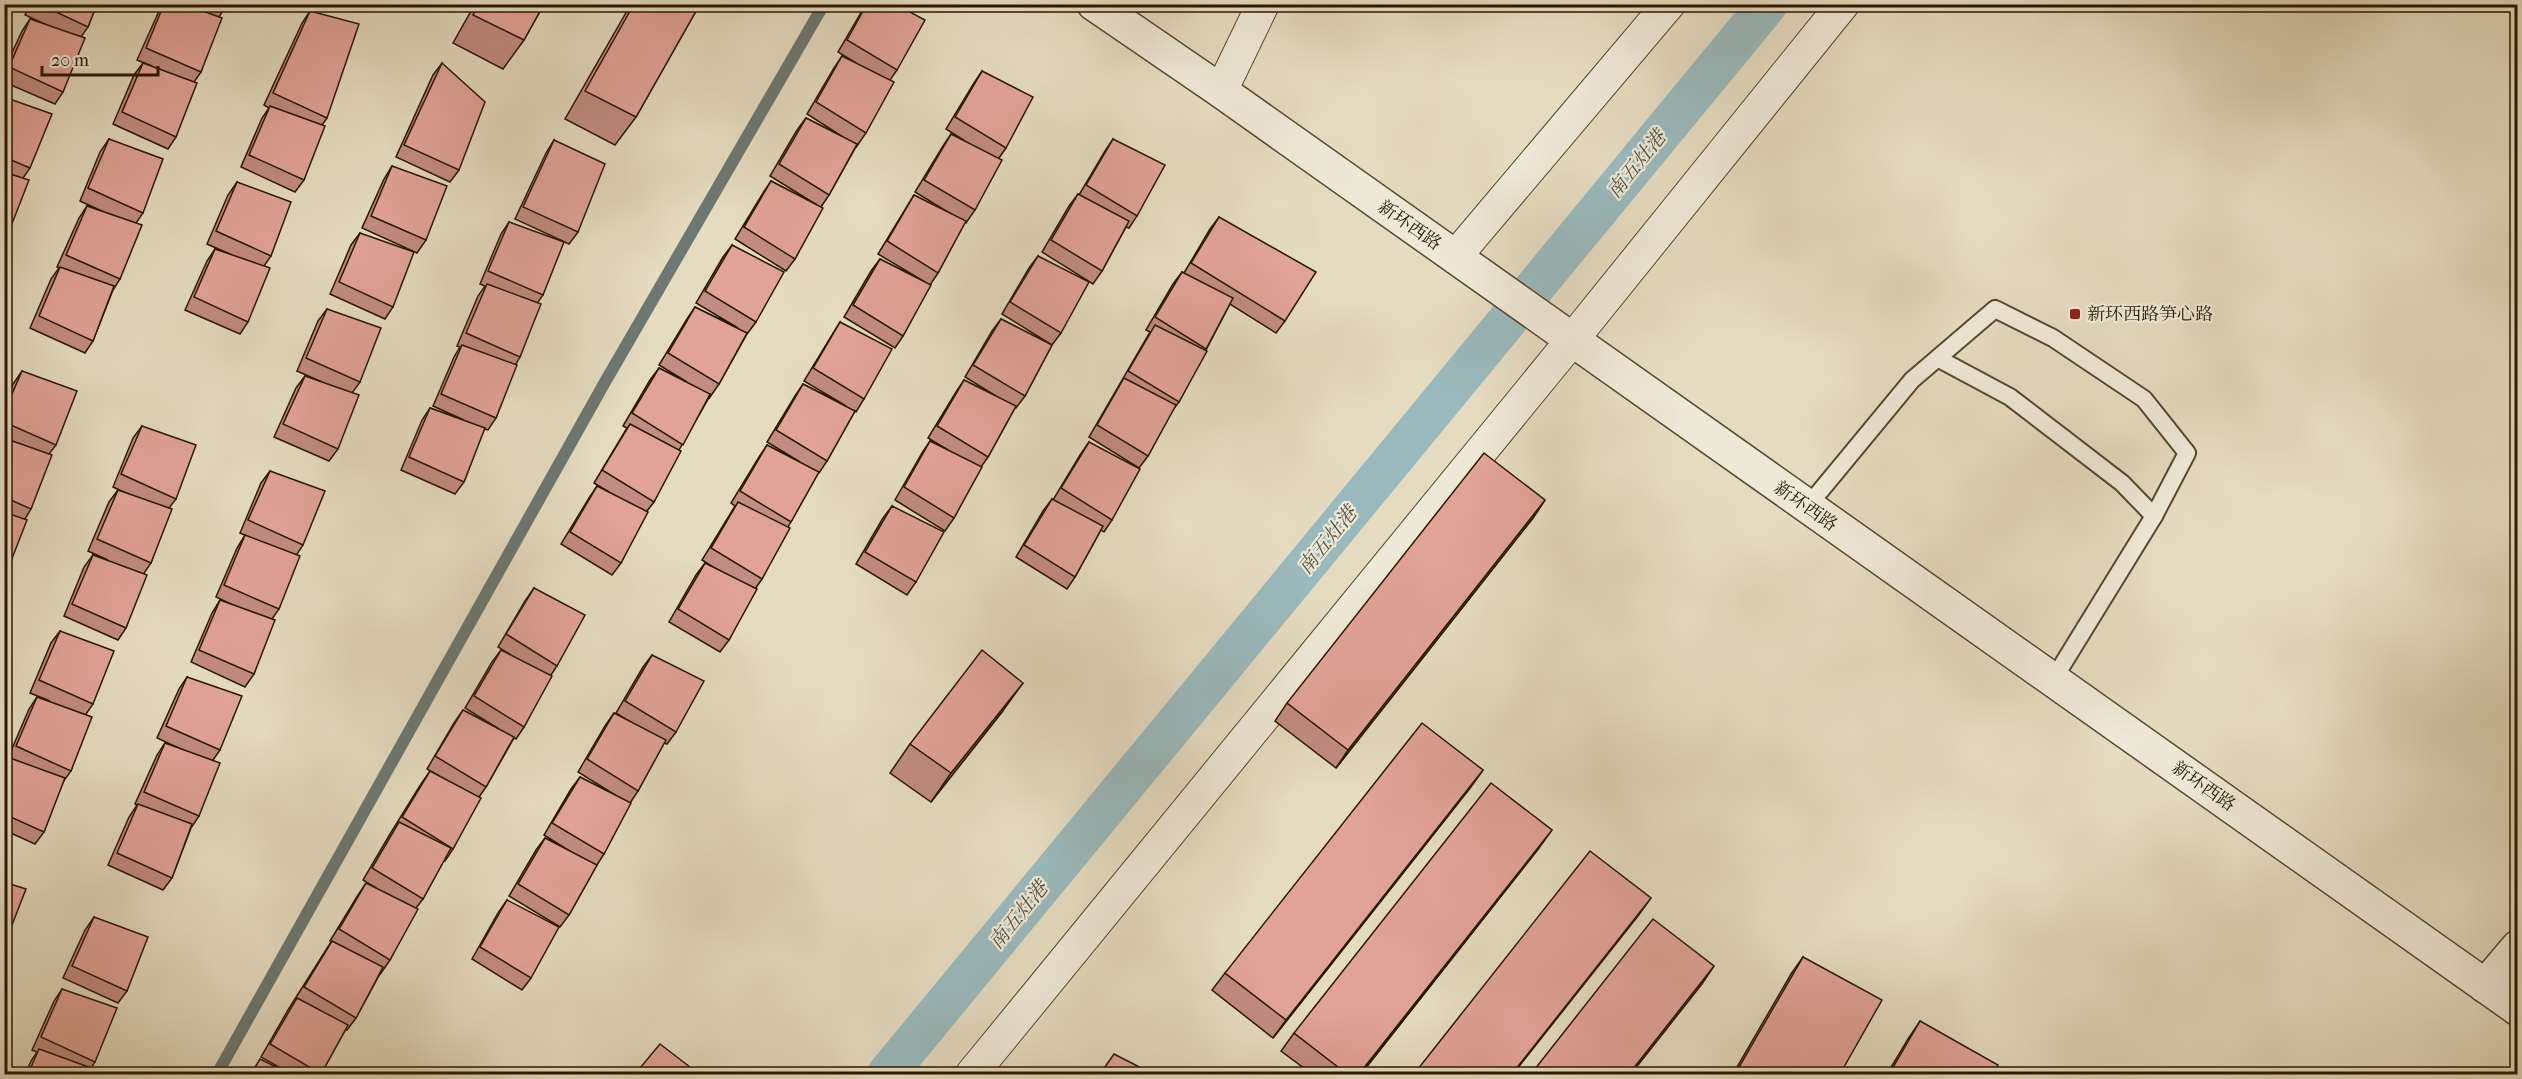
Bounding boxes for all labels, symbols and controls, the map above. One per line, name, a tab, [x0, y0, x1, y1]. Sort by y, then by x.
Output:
scale bar	[42, 39, 158, 77]
text: 20 m	[51, 50, 89, 71]
water label: 南五灶港	[1602, 124, 1672, 203]
street label: 新环西路	[1374, 196, 1445, 255]
place label: 新环西路笋心路	[2087, 304, 2213, 325]
marker: 新环西路笋心路	[2068, 307, 2082, 321]
street label: 新环西路	[1770, 477, 1841, 536]
water label: 南五灶港	[1293, 500, 1363, 579]
street label: 新环西路	[2168, 757, 2239, 816]
water label: 南五灶港	[984, 875, 1054, 954]

